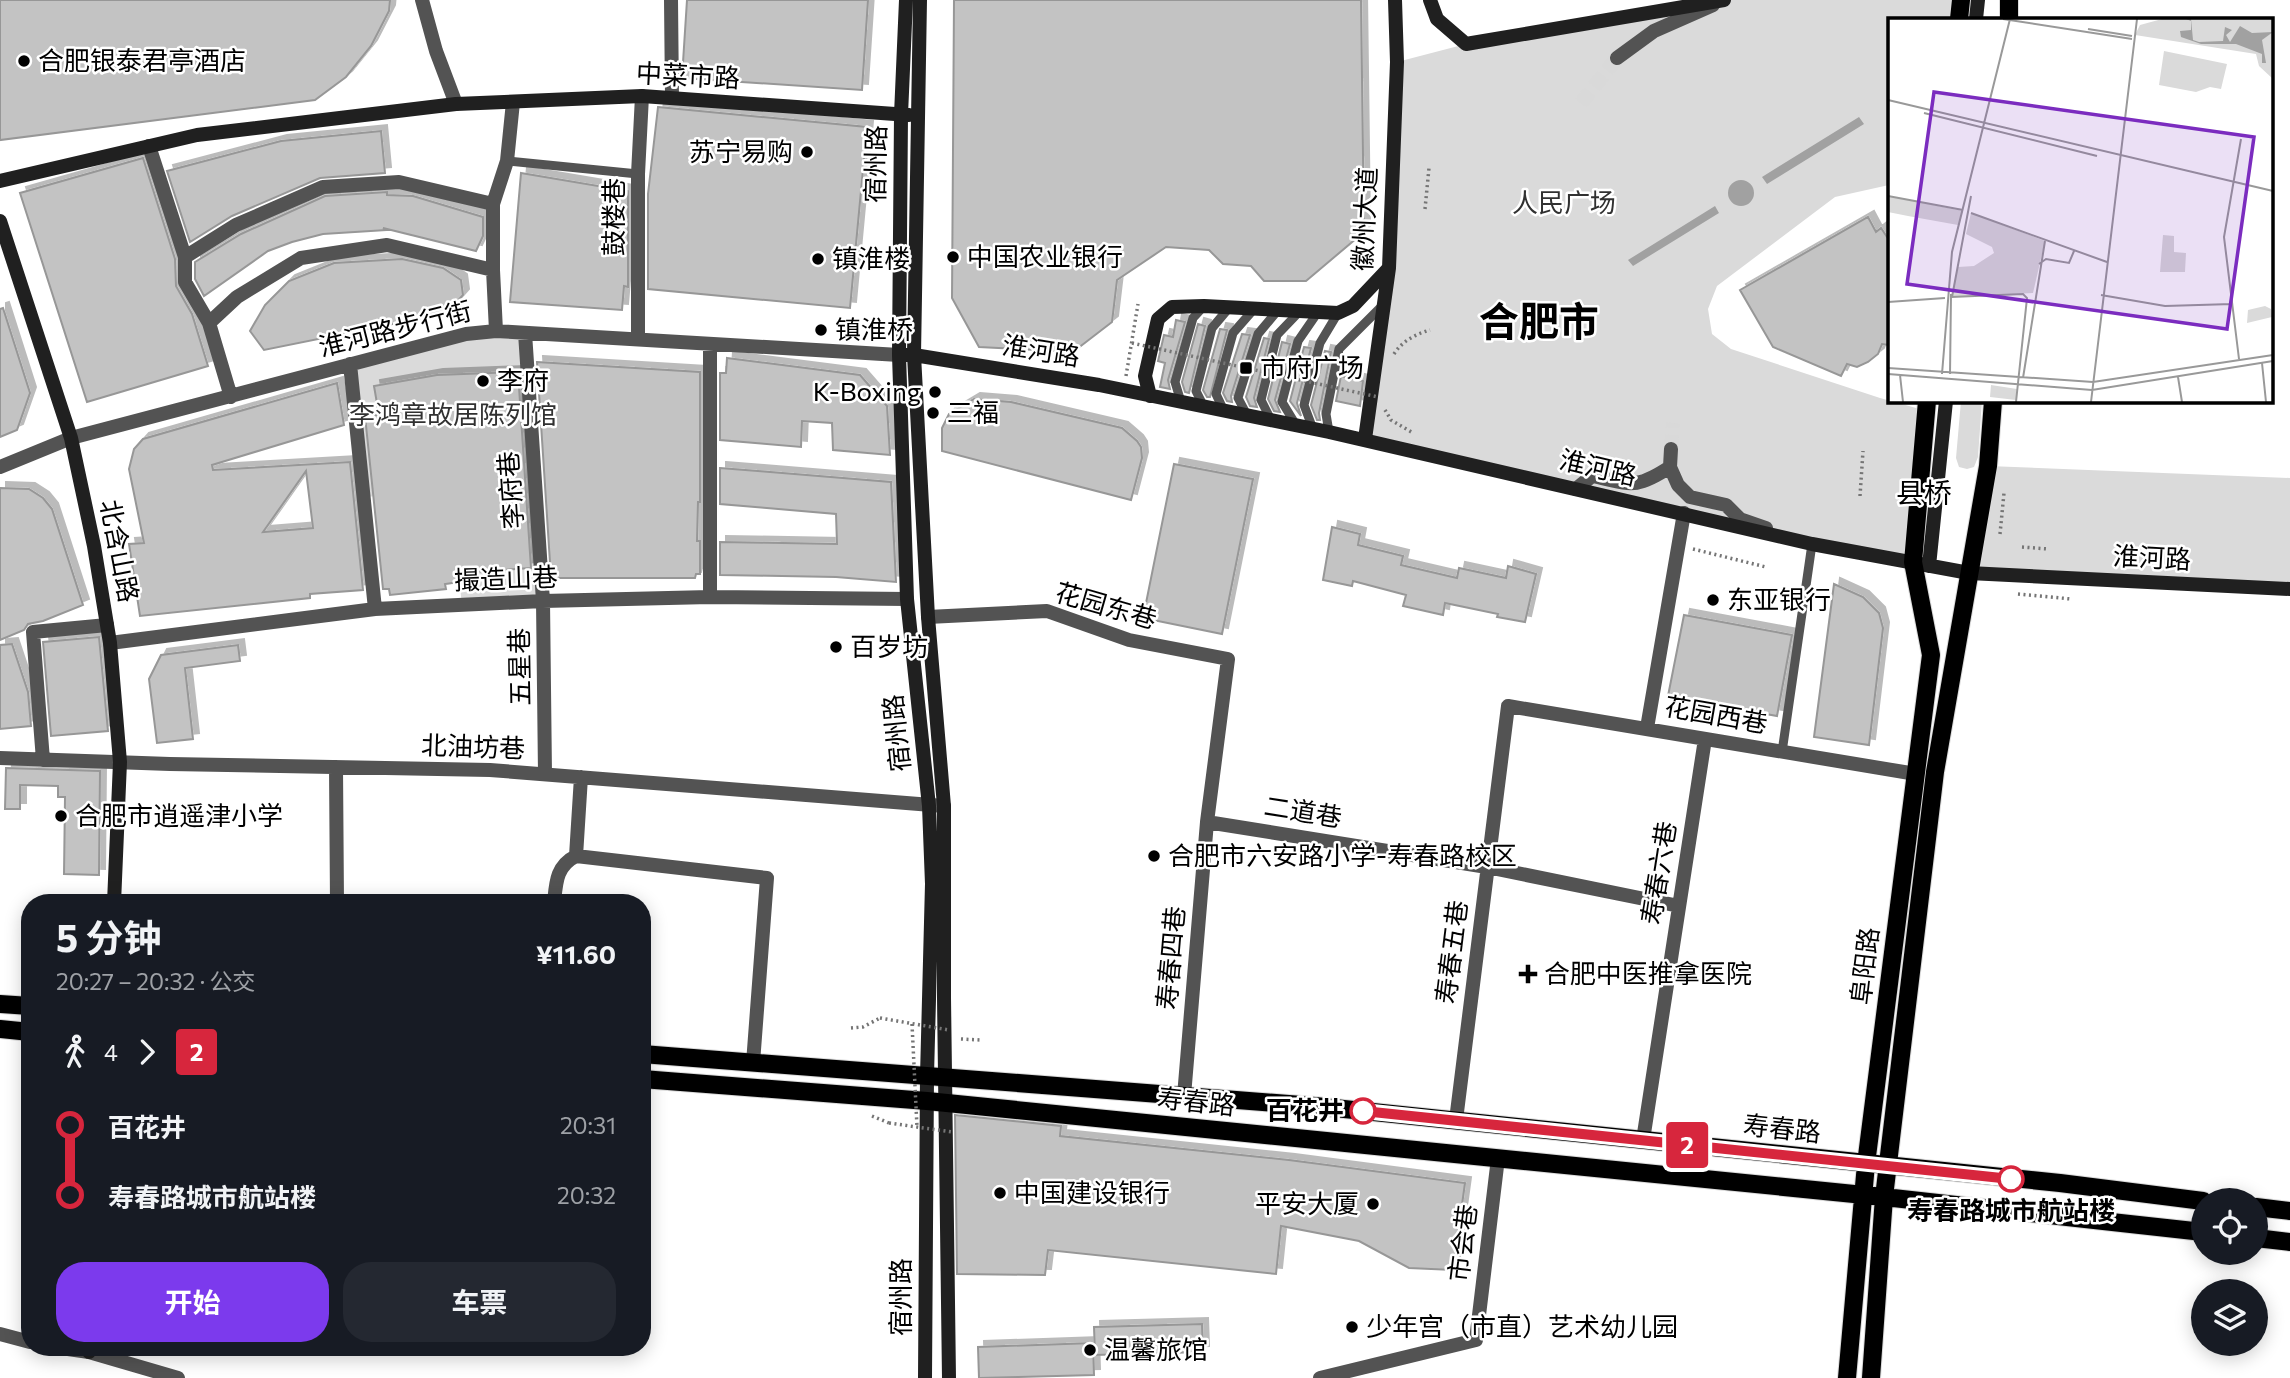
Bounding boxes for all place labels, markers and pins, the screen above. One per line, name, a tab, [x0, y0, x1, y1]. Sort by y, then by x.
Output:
place label: 合肥银泰君亭酒店	[38, 44, 246, 75]
marker: 合肥银泰君亭酒店	[16, 53, 32, 69]
place label: 苏宁易购	[689, 135, 793, 166]
marker: 苏宁易购	[799, 144, 815, 160]
place label: 中国农业银行	[967, 240, 1123, 271]
place label: 镇淮楼	[832, 242, 910, 273]
marker: 中国农业银行	[945, 249, 961, 265]
marker: 镇淮楼	[810, 251, 826, 267]
place label: 镇淮桥	[835, 313, 913, 344]
marker: 镇淮桥	[813, 322, 829, 338]
place label: 市府广场	[1260, 351, 1364, 382]
marker: 市府广场	[1238, 360, 1254, 376]
place label: 李府	[497, 364, 549, 395]
marker: 李府	[475, 373, 491, 389]
place label: K-Boxing	[813, 375, 921, 406]
marker: K-Boxing	[927, 384, 943, 400]
place label: 三福	[947, 396, 999, 427]
marker: 三福	[925, 405, 941, 421]
place label: 东亚银行	[1727, 583, 1831, 614]
marker: 东亚银行	[1705, 592, 1721, 608]
place label: 百岁坊	[850, 630, 928, 661]
marker: 百岁坊	[828, 639, 844, 655]
place label: 合肥市逍遥津小学	[75, 799, 283, 830]
marker: 合肥市逍遥津小学	[53, 808, 69, 824]
place label: 合肥市六安路小学-寿春路校区	[1168, 839, 1517, 870]
marker: 合肥市六安路小学-寿春路校区	[1146, 848, 1162, 864]
place label: 合肥中医推拿医院	[1544, 957, 1752, 988]
marker: 合肥中医推拿医院	[1518, 964, 1538, 984]
place label: 百花井	[1266, 1094, 1344, 1125]
marker: 百花井	[1350, 1098, 1376, 1124]
marker: 寿春路城市航站楼	[1998, 1166, 2024, 1192]
place label: 中国建设银行	[1014, 1176, 1170, 1207]
marker: 中国建设银行	[992, 1185, 1008, 1201]
place label: 平安大厦	[1255, 1187, 1359, 1218]
place label: 寿春路城市航站楼	[1907, 1194, 2115, 1225]
marker: 平安大厦	[1365, 1196, 1381, 1212]
place label: 少年宫（市直）艺术幼儿园	[1366, 1310, 1678, 1341]
marker: 少年宫（市直）艺术幼儿园	[1344, 1319, 1360, 1335]
place label: 温馨旅馆	[1104, 1333, 1208, 1364]
marker: 温馨旅馆	[1082, 1342, 1098, 1358]

